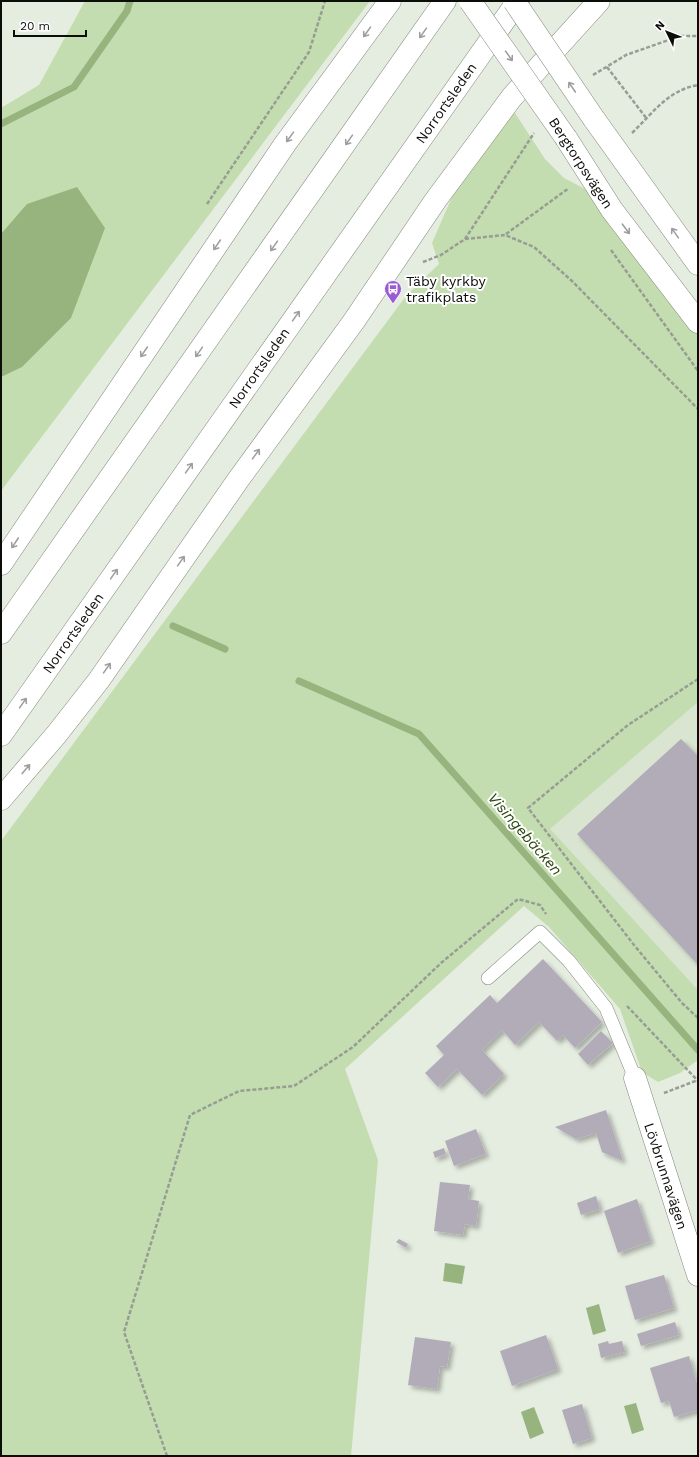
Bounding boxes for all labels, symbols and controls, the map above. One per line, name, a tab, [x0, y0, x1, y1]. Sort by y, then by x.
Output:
scale bar	[14, 12, 86, 38]
north arrow	[647, 12, 687, 52]
text: N	[653, 18, 668, 33]
text: 20 m	[20, 19, 50, 33]
one-way arrow	[363, 27, 371, 38]
one-way arrow	[419, 27, 427, 38]
one-way arrow	[505, 50, 513, 61]
street label: Norrortsleden	[412, 60, 480, 146]
one-way arrow	[568, 81, 576, 92]
street label: Bergtorpsvägen	[546, 115, 616, 211]
one-way arrow	[286, 131, 294, 142]
one-way arrow	[345, 134, 353, 145]
one-way arrow	[622, 224, 630, 235]
one-way arrow	[671, 227, 679, 238]
one-way arrow	[213, 239, 221, 250]
one-way arrow	[270, 240, 278, 251]
place label: Täby kyrkby trafikplats	[406, 273, 487, 305]
bus stop icon: Täby kyrkby trafikplats	[383, 279, 403, 304]
one-way arrow	[292, 310, 300, 321]
street label: Norrortsleden	[225, 325, 293, 411]
one-way arrow	[140, 346, 148, 357]
one-way arrow	[195, 347, 203, 358]
one-way arrow	[252, 449, 260, 460]
one-way arrow	[185, 463, 193, 474]
one-way arrow	[11, 537, 19, 548]
one-way arrow	[177, 556, 185, 567]
one-way arrow	[110, 569, 118, 580]
street label: Norrortsleden	[39, 590, 107, 676]
one-way arrow	[103, 662, 111, 673]
one-way arrow	[19, 698, 27, 709]
one-way arrow	[22, 764, 31, 775]
water label: Visingebäcken	[484, 789, 566, 879]
street label: Lövbrunnavägen	[641, 1121, 691, 1231]

